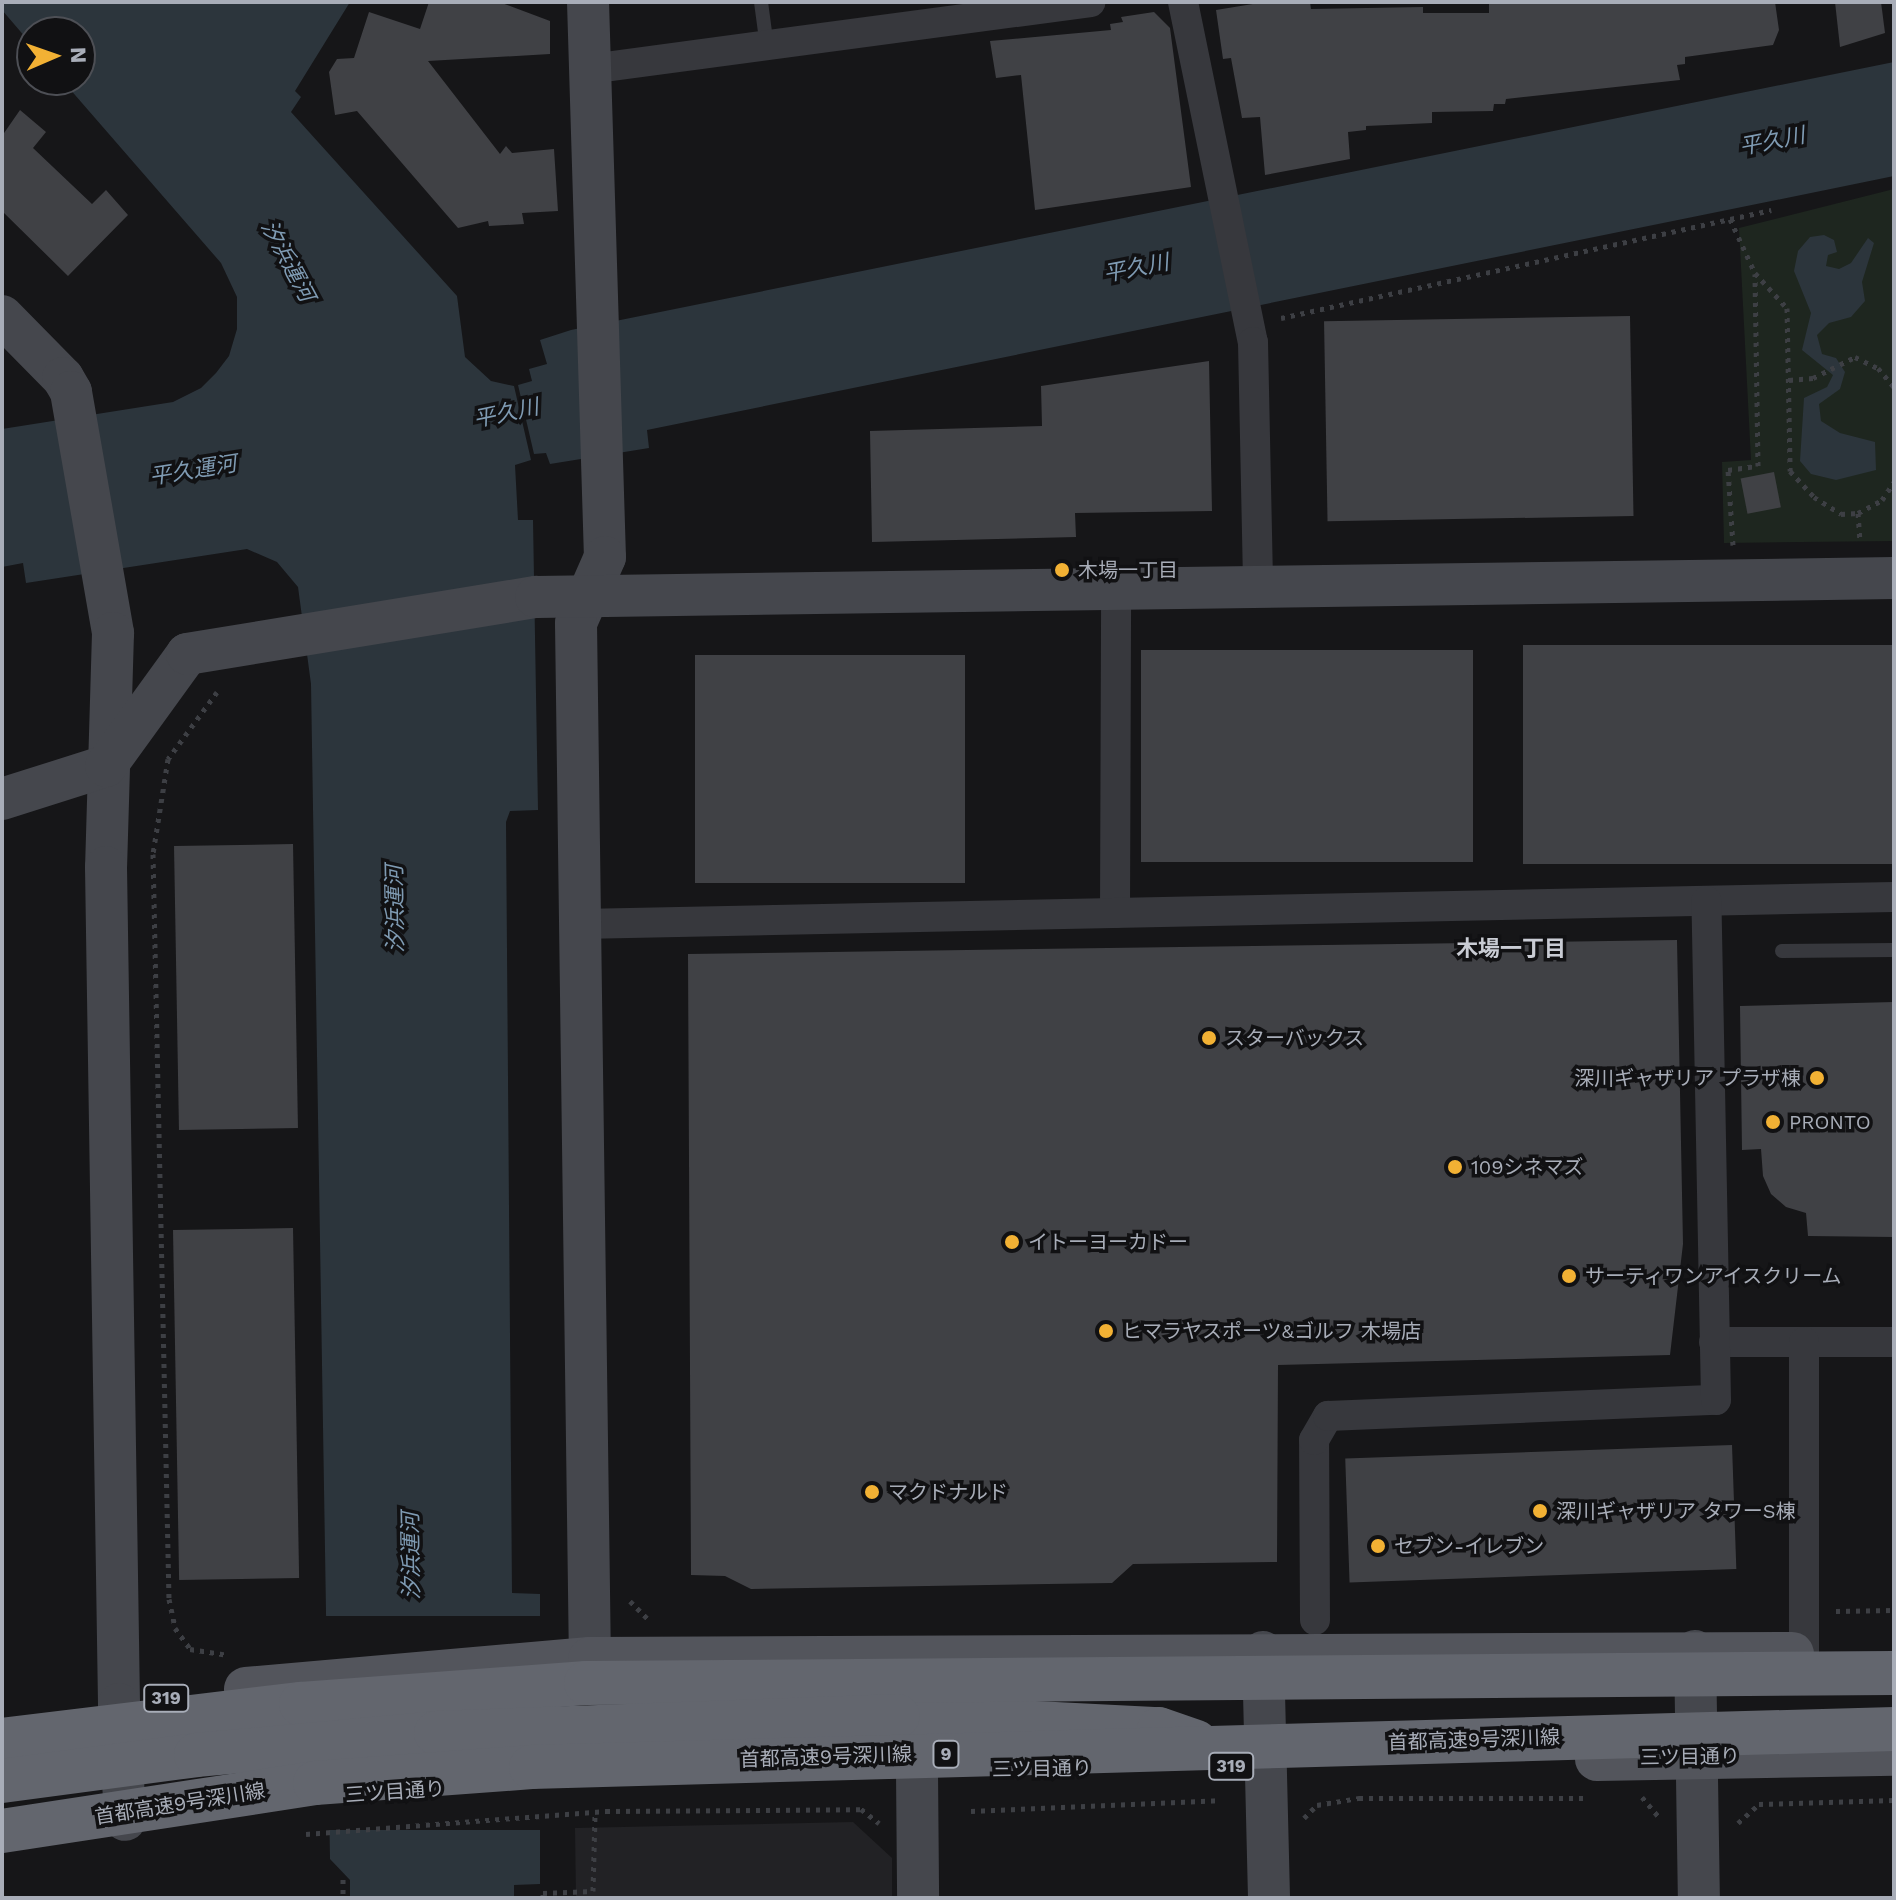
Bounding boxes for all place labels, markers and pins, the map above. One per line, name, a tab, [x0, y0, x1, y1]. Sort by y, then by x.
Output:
place label: 木場一丁目	[1078, 558, 1178, 582]
marker: 木場一丁目	[1053, 561, 1071, 579]
place label: スターバックス	[1225, 1026, 1365, 1050]
marker: スターバックス	[1200, 1029, 1218, 1047]
place label: 深川ギャザリア プラザ棟	[1574, 1066, 1801, 1090]
marker: 深川ギャザリア プラザ棟	[1808, 1069, 1826, 1087]
place label: PRONTO	[1789, 1110, 1871, 1134]
marker: PRONTO	[1764, 1113, 1782, 1131]
place label: 109シネマズ	[1471, 1155, 1584, 1179]
marker: 109シネマズ	[1446, 1158, 1464, 1176]
place label: イトーヨーカドー	[1028, 1230, 1188, 1254]
marker: イトーヨーカドー	[1003, 1233, 1021, 1251]
place label: サーティワンアイスクリーム	[1585, 1264, 1845, 1288]
marker: サーティワンアイスクリーム	[1560, 1267, 1578, 1285]
place label: ヒマラヤスポーツ&ゴルフ 木場店	[1122, 1319, 1421, 1343]
marker: ヒマラヤスポーツ&ゴルフ 木場店	[1097, 1322, 1115, 1340]
place label: マクドナルド	[888, 1480, 1008, 1504]
marker: マクドナルド	[863, 1483, 881, 1501]
place label: 深川ギャザリア タワーS棟	[1556, 1499, 1796, 1523]
marker: 深川ギャザリア タワーS棟	[1531, 1502, 1549, 1520]
place label: セブン-イレブン	[1394, 1534, 1544, 1558]
marker: セブン-イレブン	[1369, 1537, 1387, 1555]

